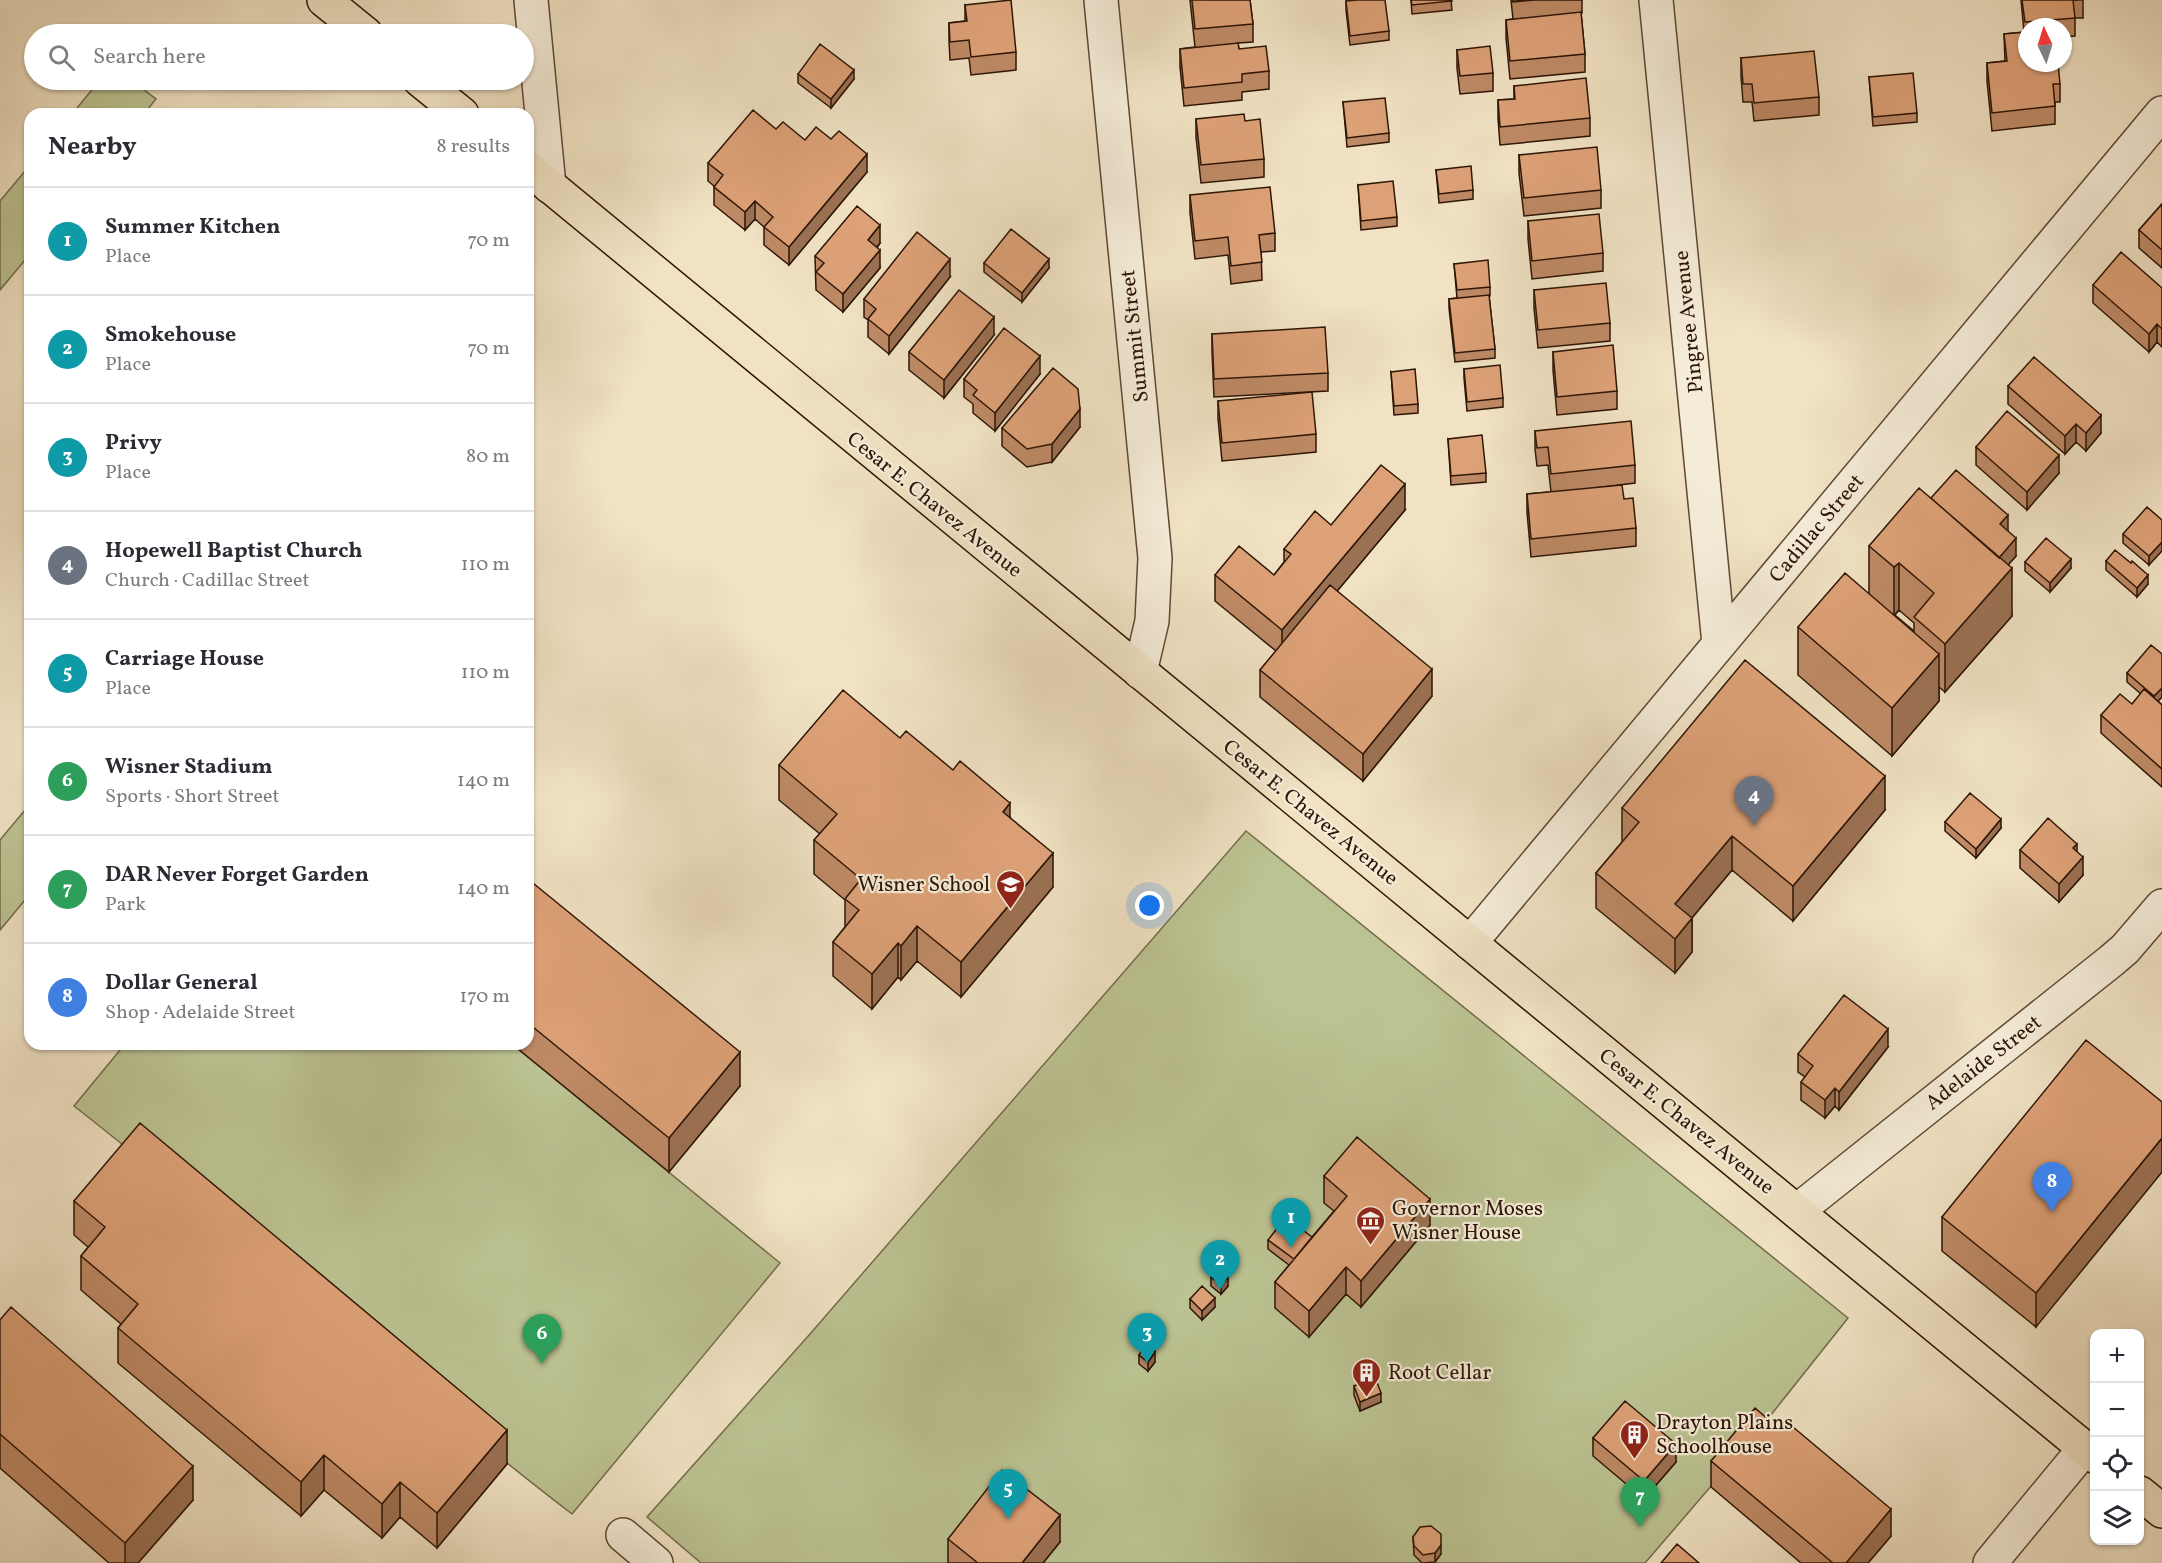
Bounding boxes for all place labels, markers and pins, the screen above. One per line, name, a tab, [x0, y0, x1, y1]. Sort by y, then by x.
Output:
pin: 4	[1734, 776, 1774, 826]
school or university icon: Wisner School	[995, 868, 1027, 910]
place label: Wisner School	[857, 871, 990, 900]
pin: 8	[2032, 1162, 2072, 1212]
place label: Governor Moses Wisner House	[1392, 1195, 1543, 1248]
pin: 1	[1272, 1198, 1310, 1248]
museum icon: Governor Moses Wisner House	[1355, 1204, 1387, 1246]
pin: 2	[1200, 1240, 1240, 1290]
pin: 6	[522, 1314, 562, 1364]
pin: 3	[1128, 1314, 1166, 1363]
building icon: Root Cellar	[1351, 1356, 1383, 1398]
place label: Root Cellar	[1388, 1359, 1492, 1388]
place label: Drayton Plains Schoolhouse	[1656, 1409, 1793, 1462]
building icon: Drayton Plains Schoolhouse	[1619, 1418, 1651, 1460]
pin: 5	[988, 1470, 1028, 1519]
pin: 7	[1620, 1478, 1660, 1527]

